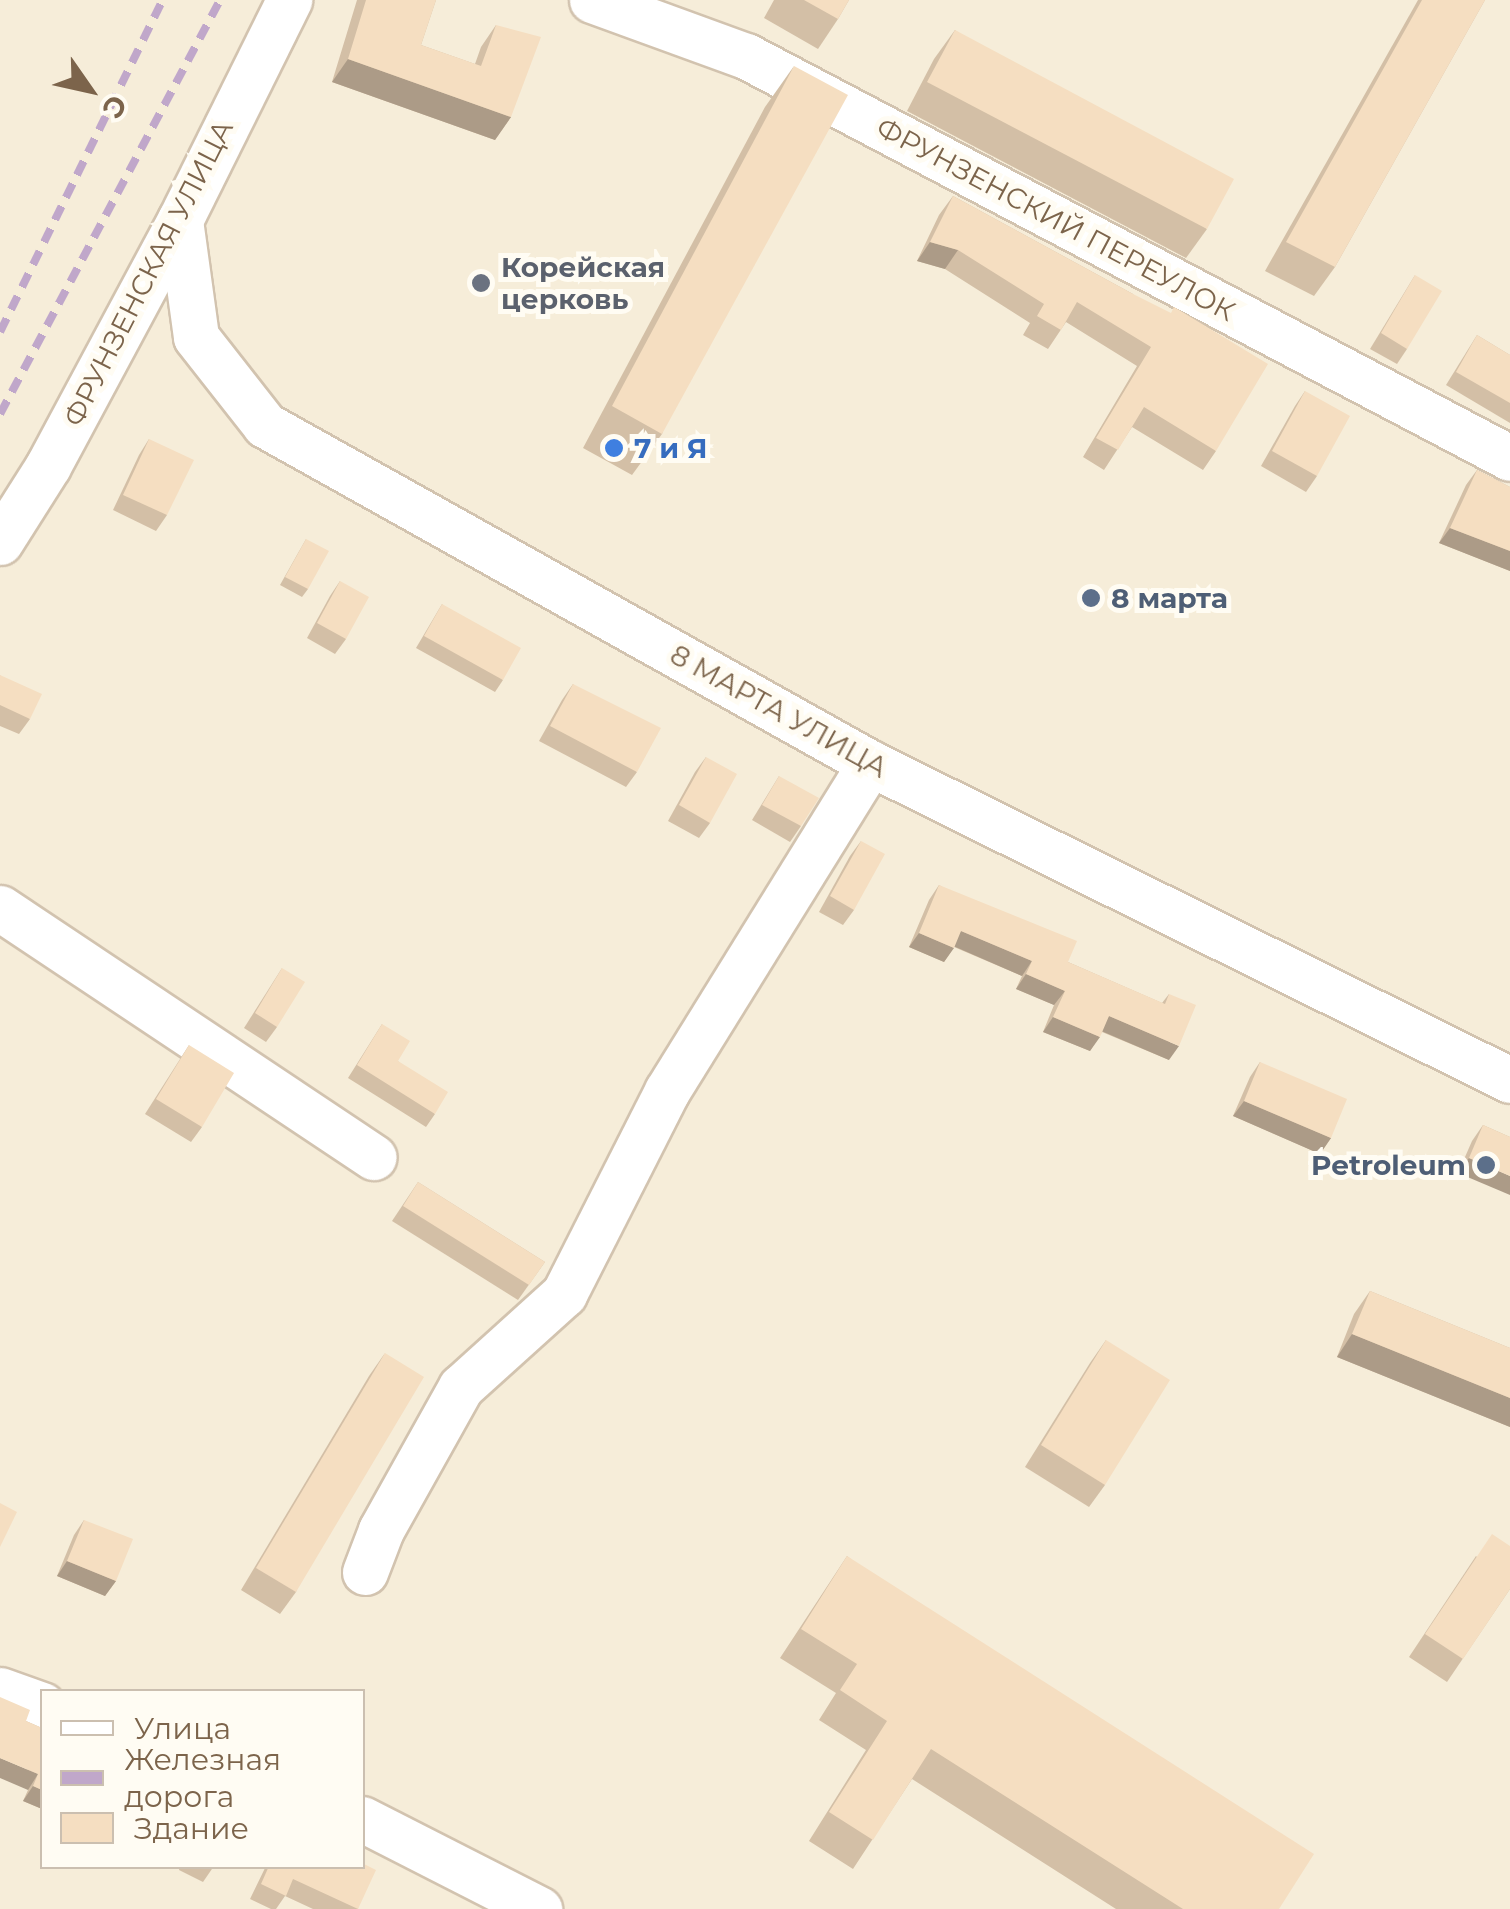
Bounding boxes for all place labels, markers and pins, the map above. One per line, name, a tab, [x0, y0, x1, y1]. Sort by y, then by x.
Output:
place label: Корейская церковь	[501, 250, 665, 316]
marker: Корейская церковь	[470, 272, 492, 294]
place label: 7 и Я	[634, 431, 708, 465]
marker: 7 и Я	[603, 437, 625, 459]
place label: 8 марта	[1111, 581, 1228, 615]
marker: 8 марта	[1080, 587, 1102, 609]
place label: Petroleum	[1311, 1148, 1466, 1182]
marker: Petroleum	[1475, 1154, 1497, 1176]

